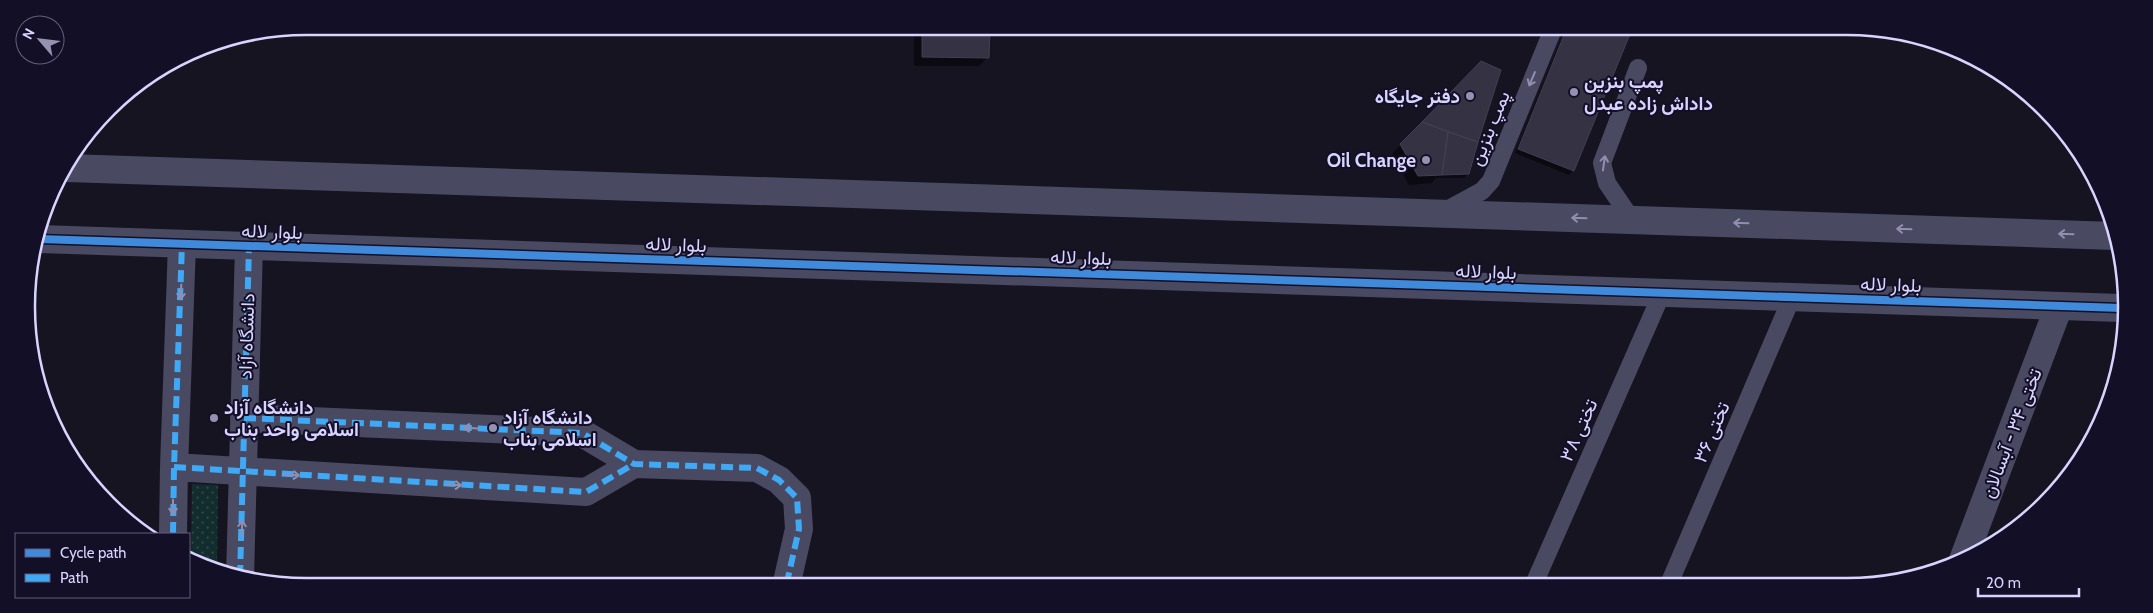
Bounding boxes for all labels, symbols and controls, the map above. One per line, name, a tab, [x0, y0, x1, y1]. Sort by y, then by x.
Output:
north arrow	[15, 15, 65, 65]
text: N	[18, 25, 39, 42]
place label: پمپ بنزین داداش زاده عبدل	[1584, 70, 1713, 116]
one-way arrow	[1526, 71, 1536, 86]
place label: دفتر جایگاه	[1375, 85, 1460, 109]
marker: پمپ بنزین داداش زاده عبدل	[1568, 86, 1580, 98]
street label: پمپ بنزین	[1464, 88, 1517, 170]
marker: دفتر جایگاه	[1464, 90, 1476, 102]
place label: Oil Change	[1327, 149, 1416, 172]
marker: Oil Change	[1420, 154, 1432, 166]
one-way arrow	[1599, 155, 1609, 171]
one-way arrow	[1571, 213, 1588, 223]
street label: بلوار لاله	[241, 219, 303, 244]
one-way arrow	[1733, 219, 1749, 228]
one-way arrow	[1896, 224, 1912, 234]
one-way arrow	[2058, 229, 2074, 239]
street label: بلوار لاله	[645, 232, 707, 257]
street label: بلوار لاله	[1050, 245, 1112, 270]
street label: بلوار لاله	[1455, 259, 1517, 284]
street label: بلوار لاله	[1860, 272, 1922, 297]
one-way arrow	[176, 284, 185, 300]
street label: دانشگاه آزاد	[234, 293, 259, 379]
street label: تختی ۳۴ - آبسالان	[1976, 365, 2047, 501]
street label: تختی ۳۸	[1555, 395, 1602, 465]
place label: دانشگاه آزاد اسلامی واحد بناب	[224, 396, 359, 442]
street label: تختی ۳۶	[1688, 398, 1735, 466]
place label: دانشگاه آزاد اسلامی بناب	[503, 406, 597, 451]
marker: دانشگاه آزاد اسلامی واحد بناب	[208, 412, 220, 424]
marker: دانشگاه آزاد اسلامی بناب	[487, 422, 499, 434]
one-way arrow	[464, 424, 480, 433]
one-way arrow	[283, 471, 299, 480]
one-way arrow	[446, 480, 462, 489]
one-way arrow	[168, 499, 178, 515]
one-way arrow	[237, 520, 246, 536]
legend	[15, 533, 190, 598]
text: Cycle path	[60, 544, 126, 562]
scale bar	[1978, 566, 2079, 598]
text: Path	[60, 569, 89, 587]
text: 20 m	[1986, 574, 2021, 592]

